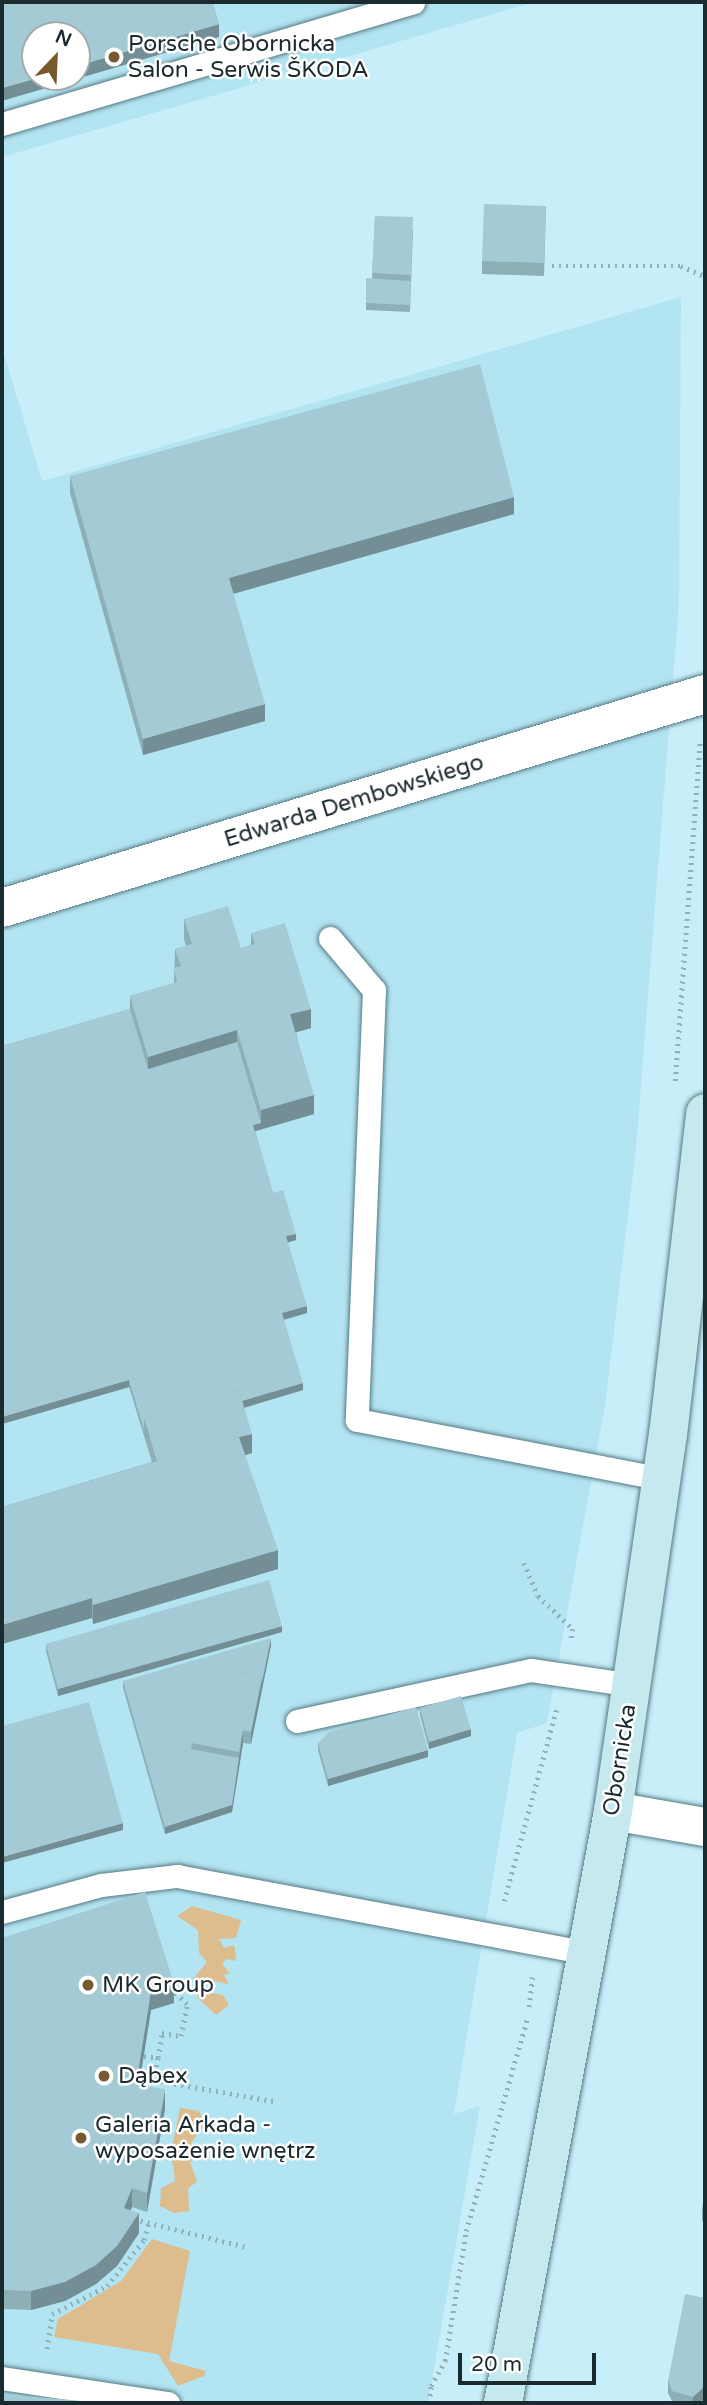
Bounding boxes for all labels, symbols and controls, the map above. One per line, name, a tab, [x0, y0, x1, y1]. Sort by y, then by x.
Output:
north arrow	[21, 21, 91, 91]
text: N	[52, 25, 75, 52]
place label: Porsche Obornicka Salon - Serwis ŠKODA	[128, 30, 369, 84]
marker: Porsche Obornicka Salon - Serwis ŠKODA	[106, 49, 122, 65]
street label: Edwarda Dembowskiego	[221, 748, 487, 854]
street label: Obornicka	[598, 1702, 642, 1818]
place label: MK Group	[102, 1971, 214, 1999]
marker: MK Group	[80, 1977, 96, 1993]
place label: Dąbex	[118, 2062, 188, 2090]
marker: Dąbex	[96, 2068, 112, 2084]
place label: Galeria Arkada - wyposażenie wnętrz	[95, 2111, 316, 2165]
marker: Galeria Arkada - wyposażenie wnętrz	[73, 2130, 89, 2146]
scale bar	[462, 2338, 600, 2382]
text: 20 m	[471, 2352, 522, 2377]

